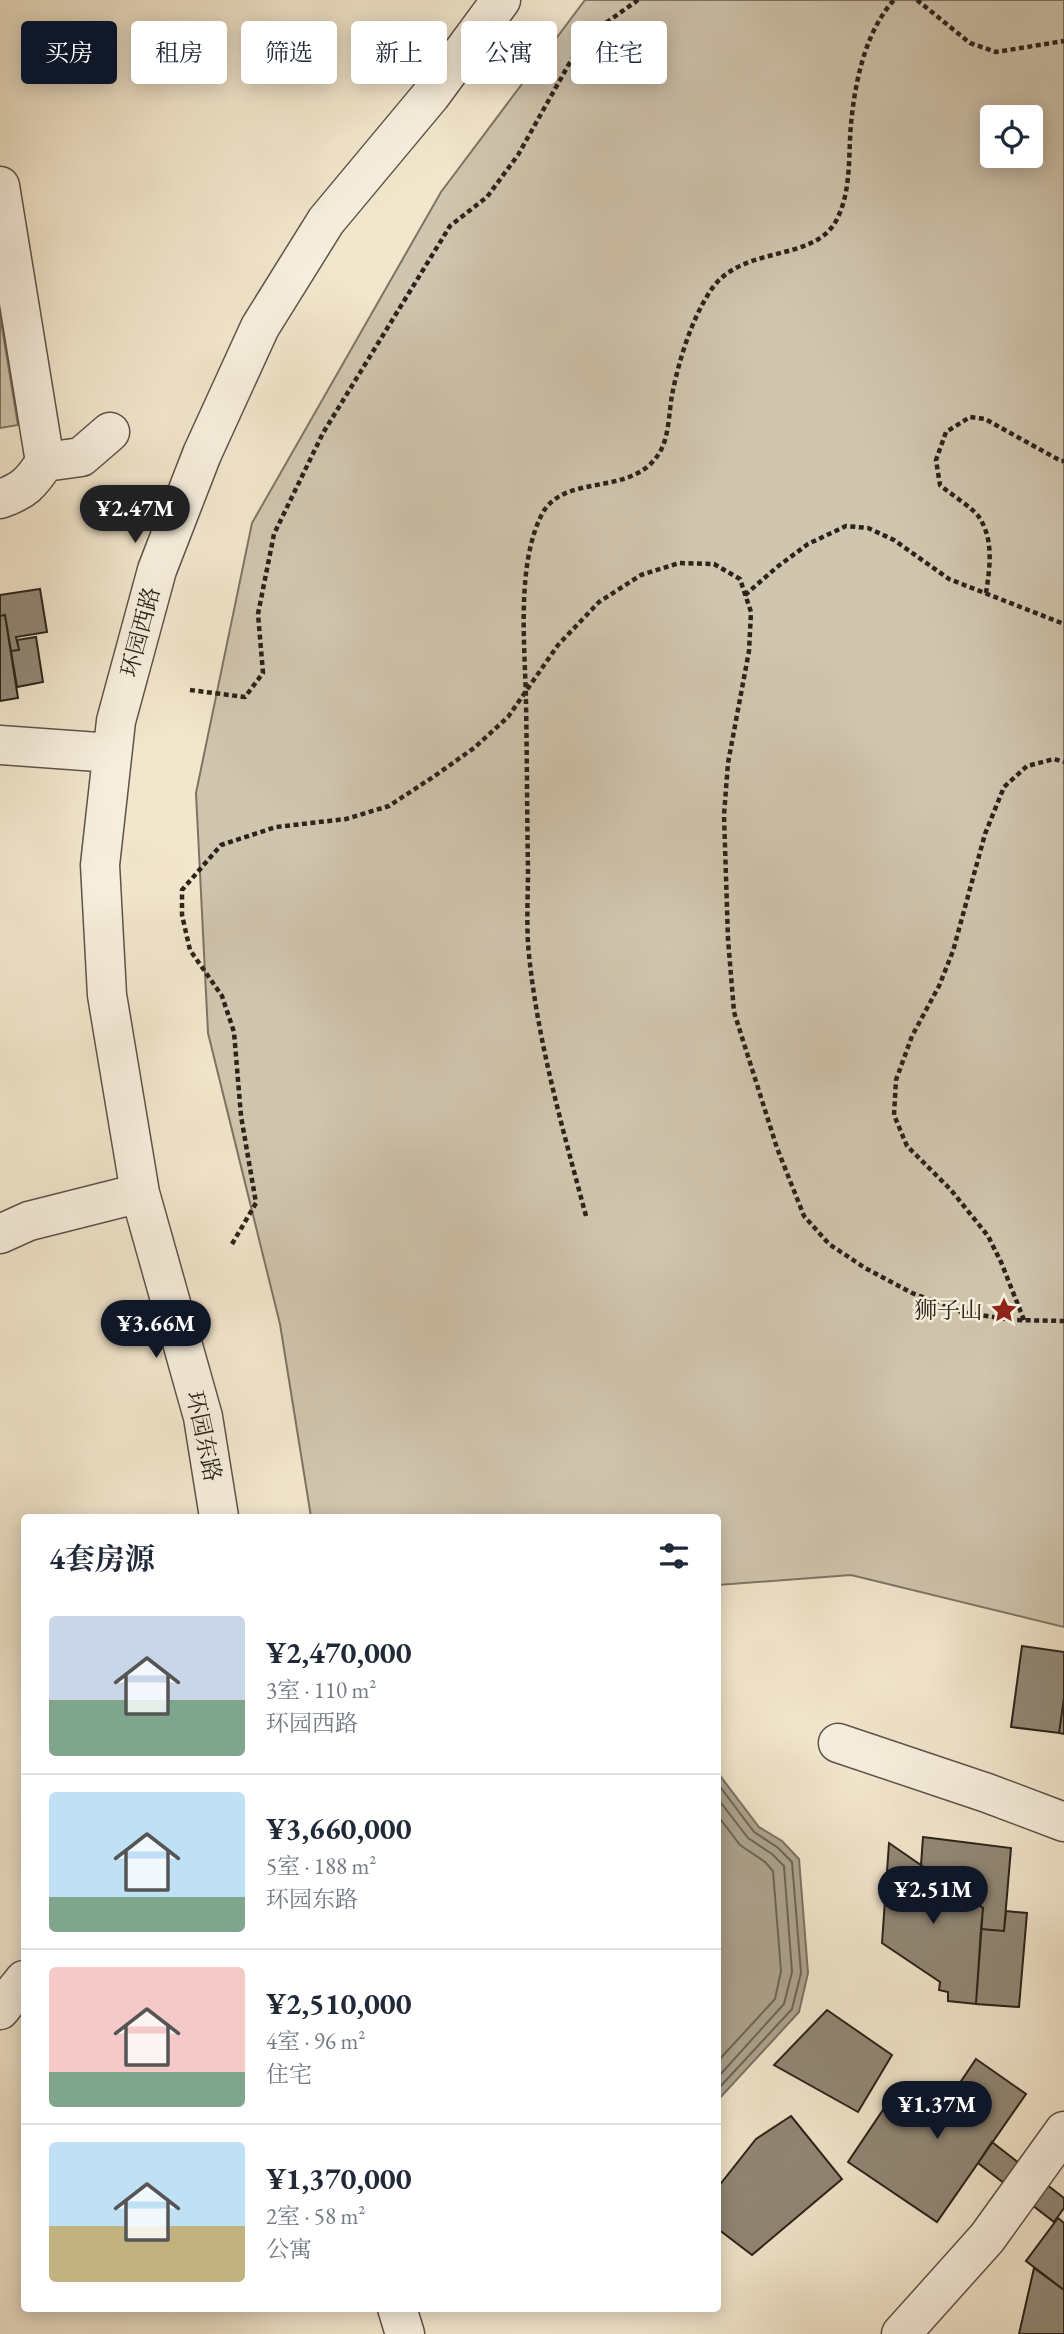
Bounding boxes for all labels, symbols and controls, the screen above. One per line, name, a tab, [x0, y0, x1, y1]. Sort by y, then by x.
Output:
chip: 买房	[21, 21, 117, 84]
chip: 租房	[131, 21, 227, 84]
chip: 筛选	[241, 21, 337, 84]
chip: 新上	[351, 21, 447, 84]
chip: 公寓	[461, 21, 557, 84]
chip: 住宅	[571, 21, 667, 84]
map controls	[980, 105, 1043, 168]
button: locate	[980, 105, 1043, 168]
pin: ¥2.47M	[78, 486, 192, 545]
text: ¥2.47M	[96, 493, 174, 523]
street label: 环园西路	[114, 584, 166, 680]
place label: 狮子山	[914, 1295, 983, 1325]
place icon: 狮子山	[989, 1295, 1019, 1325]
pin: ¥3.66M	[99, 1300, 213, 1360]
text: ¥3.66M	[117, 1308, 195, 1338]
street label: 环园东路	[180, 1388, 228, 1484]
icon: filters	[655, 1537, 693, 1575]
text: 4套房源	[49, 1539, 155, 1578]
text: ¥2,470,000	[266, 1633, 412, 1672]
icon: home	[105, 1644, 189, 1728]
text: 3室 · 110 m²	[266, 1675, 376, 1705]
text: 环园西路	[266, 1708, 358, 1738]
text: ¥3,660,000	[266, 1809, 412, 1848]
icon: home	[105, 1820, 189, 1904]
text: 5室 · 188 m²	[266, 1851, 376, 1881]
pin: ¥2.51M	[876, 1867, 990, 1926]
text: ¥2.51M	[894, 1874, 972, 1904]
text: 环园东路	[266, 1884, 358, 1914]
text: ¥2,510,000	[266, 1984, 412, 2023]
icon: home	[105, 1995, 189, 2079]
text: 4室 · 96 m²	[266, 2026, 365, 2056]
text: 住宅	[266, 2059, 312, 2089]
pin: ¥1.37M	[880, 2082, 994, 2141]
text: ¥1.37M	[898, 2089, 976, 2119]
text: ¥1,370,000	[266, 2159, 412, 2198]
icon: home	[105, 2170, 189, 2254]
text: 2室 · 58 m²	[266, 2201, 365, 2231]
text: 公寓	[266, 2234, 312, 2264]

